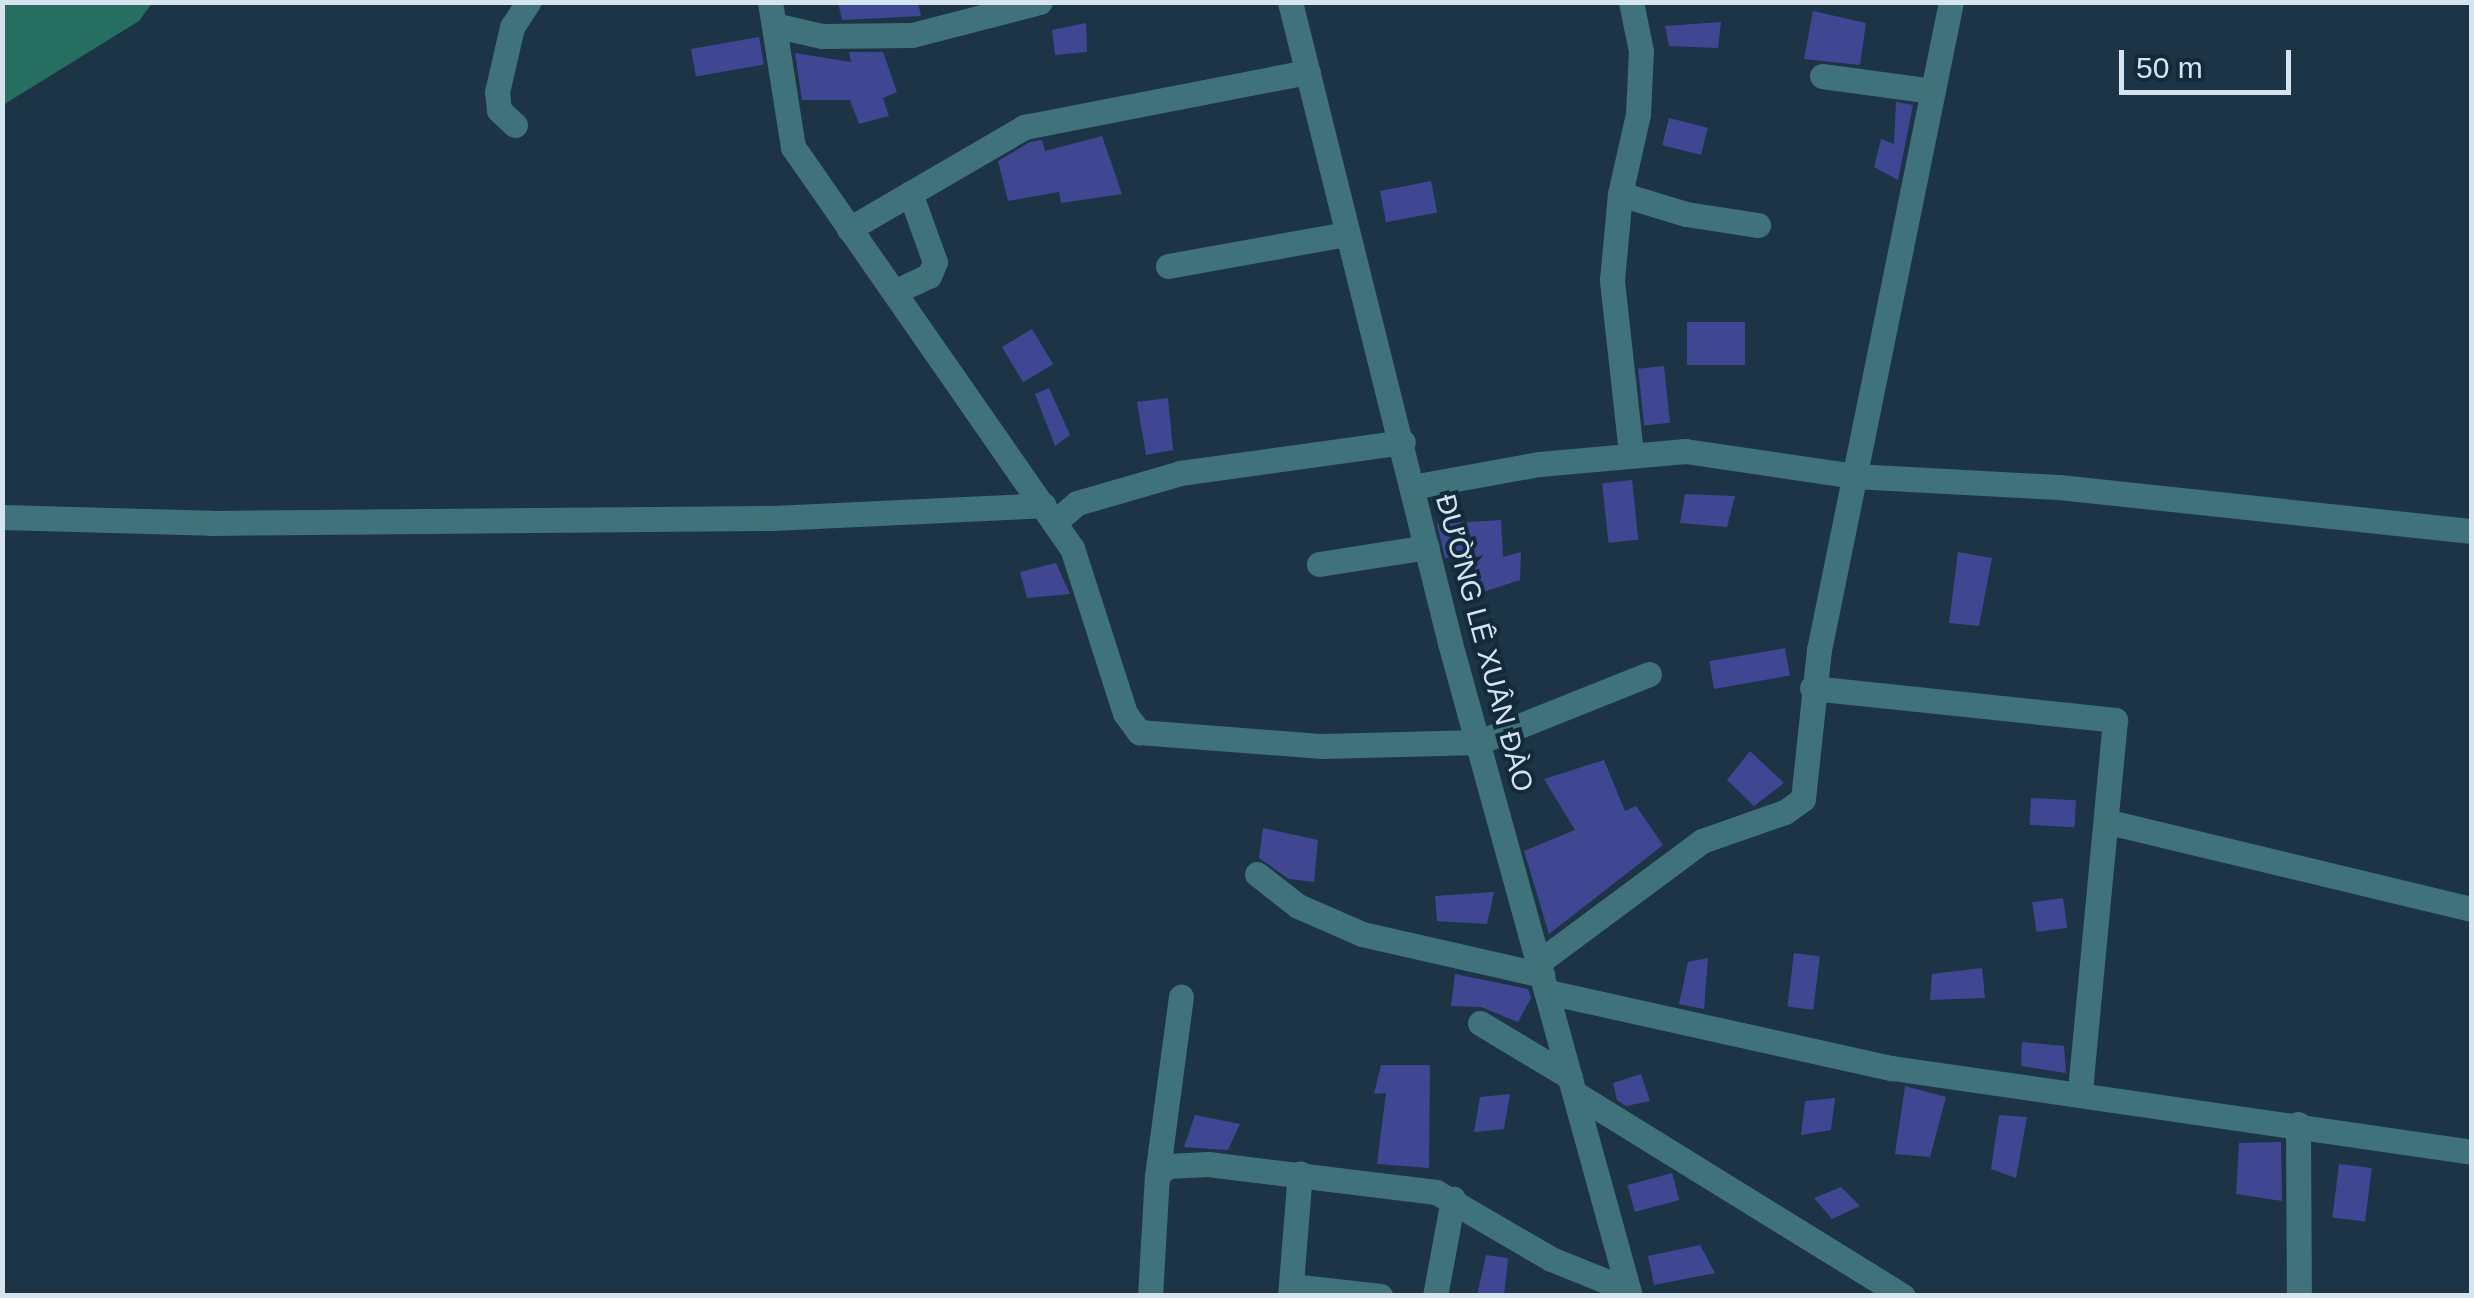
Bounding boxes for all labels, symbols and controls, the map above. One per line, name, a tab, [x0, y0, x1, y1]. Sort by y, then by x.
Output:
scale bar	[2124, 30, 2296, 92]
text: 50 m	[2136, 51, 2203, 84]
street label: ĐƯỜNG LÊ XUÂN ĐÀO	[1428, 491, 1540, 795]

